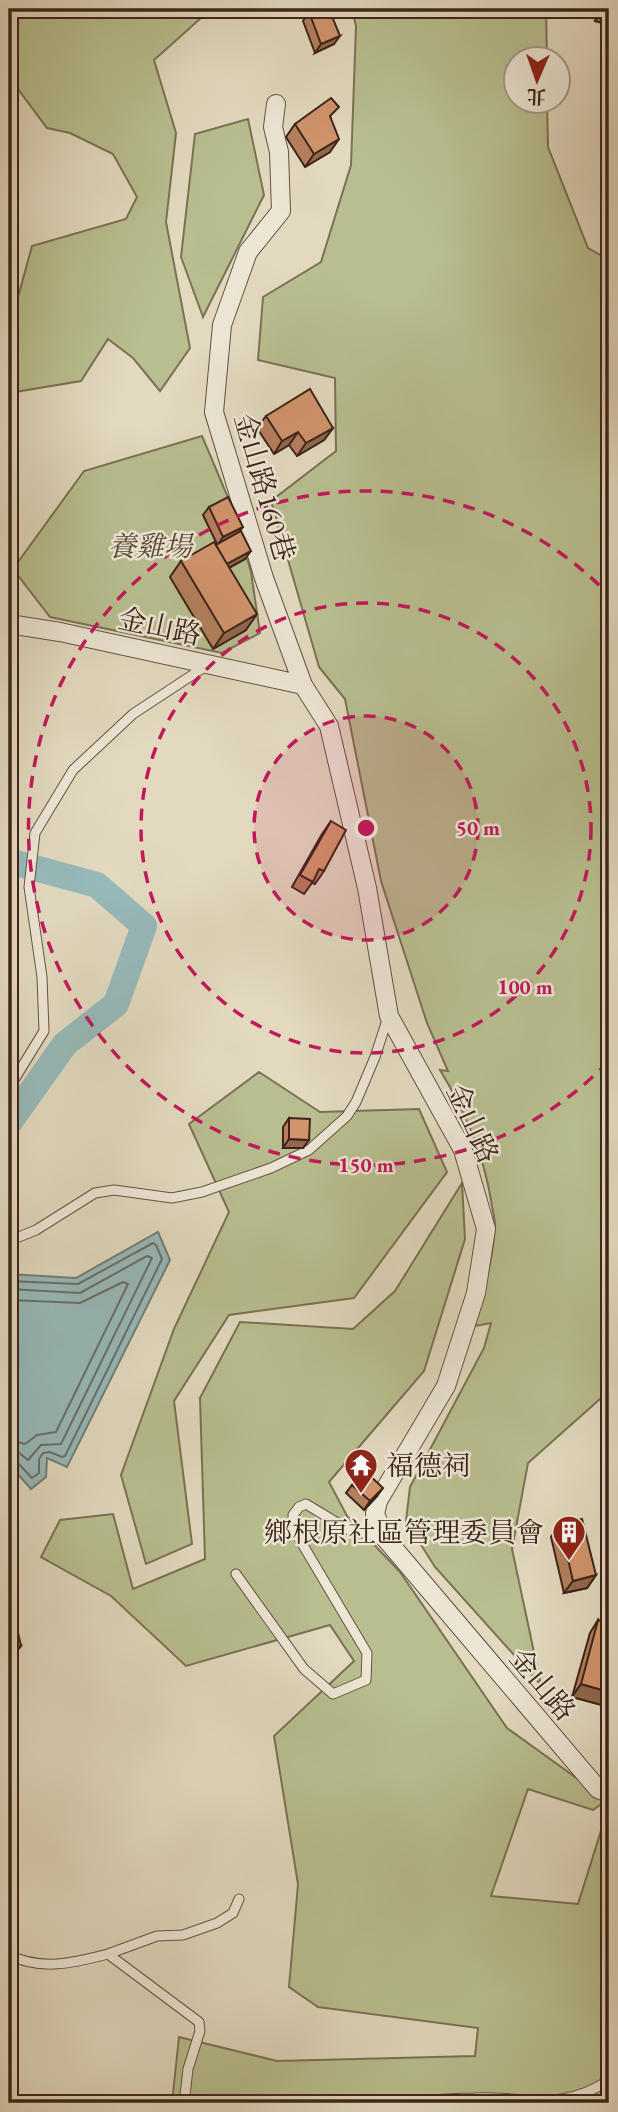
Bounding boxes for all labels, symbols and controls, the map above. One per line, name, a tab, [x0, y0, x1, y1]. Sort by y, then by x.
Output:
north arrow	[503, 46, 572, 116]
text: 北	[526, 84, 546, 109]
street label: 金山路160巷	[227, 409, 303, 565]
park label: 養雞場	[108, 528, 195, 564]
street label: 金山路	[115, 600, 205, 652]
text: 50 m	[456, 814, 500, 841]
centre of rings	[354, 816, 378, 840]
text: 100 m	[497, 973, 553, 1000]
street label: 金山路	[439, 1077, 507, 1169]
text: 150 m	[338, 1151, 394, 1178]
temple icon: 福德祠	[342, 1446, 380, 1495]
place label: 福德祠	[386, 1447, 470, 1483]
building icon: 鄉根原社區管理委員會	[550, 1513, 588, 1562]
place label: 鄉根原社區管理委員會	[264, 1514, 544, 1550]
street label: 金山路	[502, 1640, 584, 1728]

